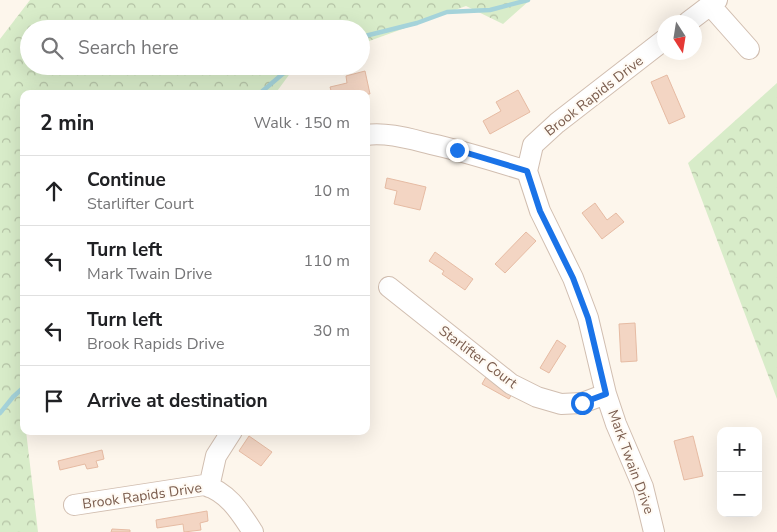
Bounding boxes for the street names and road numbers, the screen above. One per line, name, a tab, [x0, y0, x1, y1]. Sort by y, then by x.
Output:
street label: Brook Rapids Drive	[541, 51, 647, 141]
street label: Starlifter Court	[435, 321, 521, 393]
street label: Mark Twain Drive	[603, 407, 659, 517]
street label: Brook Rapids Drive	[81, 478, 203, 514]

